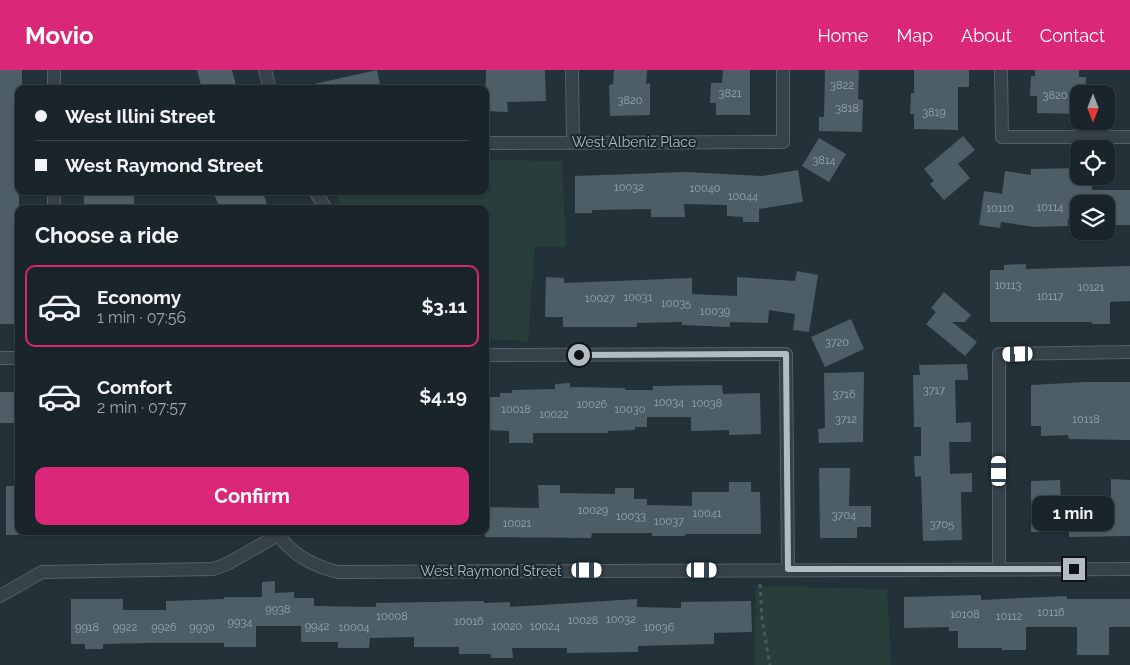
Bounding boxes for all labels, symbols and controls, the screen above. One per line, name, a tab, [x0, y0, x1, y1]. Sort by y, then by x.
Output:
text: Movio	[25, 21, 94, 50]
text: Home	[817, 25, 868, 46]
text: Map	[896, 25, 933, 46]
text: About	[961, 25, 1012, 46]
text: Contact	[1040, 25, 1105, 46]
house number: 3822	[830, 79, 854, 92]
north arrow	[1070, 85, 1115, 130]
map controls	[1070, 85, 1115, 240]
house number: 3821	[719, 87, 742, 100]
house number: 3820	[1043, 89, 1068, 102]
house number: 3820	[618, 94, 643, 107]
house number: 3818	[835, 102, 859, 115]
text: West Illini Street	[65, 105, 215, 127]
house number: 3819	[922, 106, 946, 119]
street label: West Albeniz Place	[572, 134, 696, 150]
button: locate	[1070, 140, 1115, 185]
text: West Raymond Street	[65, 154, 263, 176]
house number: 3814	[812, 154, 836, 167]
house number: 10032	[614, 181, 644, 194]
house number: 10040	[690, 182, 721, 195]
house number: 10044	[728, 190, 758, 203]
button: layers	[1070, 195, 1115, 240]
house number: 10114	[1037, 201, 1063, 214]
house number: 10110	[986, 202, 1014, 215]
text: Choose a ride	[35, 222, 179, 248]
house number: 10113	[995, 279, 1021, 292]
house number: 10121	[1078, 281, 1105, 294]
icon: car	[37, 284, 82, 329]
text: Economy	[97, 286, 181, 308]
house number: 10117	[1037, 290, 1063, 303]
house number: 10031	[624, 291, 653, 304]
house number: 10027	[585, 292, 615, 305]
text: $3.11	[421, 295, 467, 317]
house number: 10035	[661, 297, 691, 310]
house number: 10039	[700, 305, 730, 318]
text: 1 min · 07:56	[97, 308, 186, 327]
house number: 3720	[825, 336, 849, 349]
route start	[568, 344, 590, 366]
car	[1002, 346, 1033, 362]
icon: car	[37, 374, 82, 419]
text: Comfort	[97, 376, 172, 398]
house number: 3717	[923, 384, 945, 397]
text: $4.19	[419, 385, 467, 407]
house number: 3716	[832, 388, 856, 401]
house number: 10034	[654, 396, 684, 409]
house number: 10038	[692, 397, 722, 410]
text: 2 min · 07:57	[97, 398, 187, 417]
house number: 10026	[577, 398, 608, 411]
house number: 10018	[501, 403, 531, 416]
house number: 10030	[615, 403, 646, 416]
house number: 10022	[539, 408, 569, 421]
house number: 3712	[835, 413, 857, 426]
house number: 10118	[1072, 413, 1100, 426]
car	[991, 456, 1006, 486]
button: Confirm	[35, 467, 469, 525]
callout: 1 min	[1033, 496, 1115, 532]
house number: 10029	[578, 504, 608, 517]
text: 1 min	[1053, 504, 1093, 523]
house number: 10041	[693, 507, 722, 520]
house number: 3704	[832, 509, 856, 522]
house number: 10033	[616, 510, 646, 523]
house number: 10037	[654, 515, 684, 528]
house number: 10021	[503, 517, 532, 530]
house number: 3705	[930, 518, 954, 531]
route end	[1063, 558, 1085, 580]
street label: West Raymond Street	[420, 563, 562, 579]
car	[572, 563, 602, 578]
car	[687, 563, 717, 578]
house number: 9938	[265, 603, 291, 616]
house number: 10116	[1037, 606, 1065, 619]
house number: 10108	[950, 608, 980, 621]
house number: 10008	[376, 610, 408, 623]
house number: 10112	[996, 610, 1023, 623]
house number: 10032	[606, 613, 636, 626]
house number: 10028	[568, 614, 598, 627]
house number: 10016	[454, 615, 484, 628]
house number: 9934	[228, 616, 252, 629]
house number: 9942	[305, 620, 330, 633]
house number: 10020	[492, 620, 523, 633]
house number: 10024	[530, 620, 560, 633]
house number: 9918	[75, 621, 99, 634]
house number: 9922	[113, 621, 137, 634]
house number: 9926	[151, 621, 177, 634]
house number: 9930	[189, 621, 215, 634]
house number: 10004	[339, 621, 369, 634]
house number: 10036	[644, 621, 675, 634]

